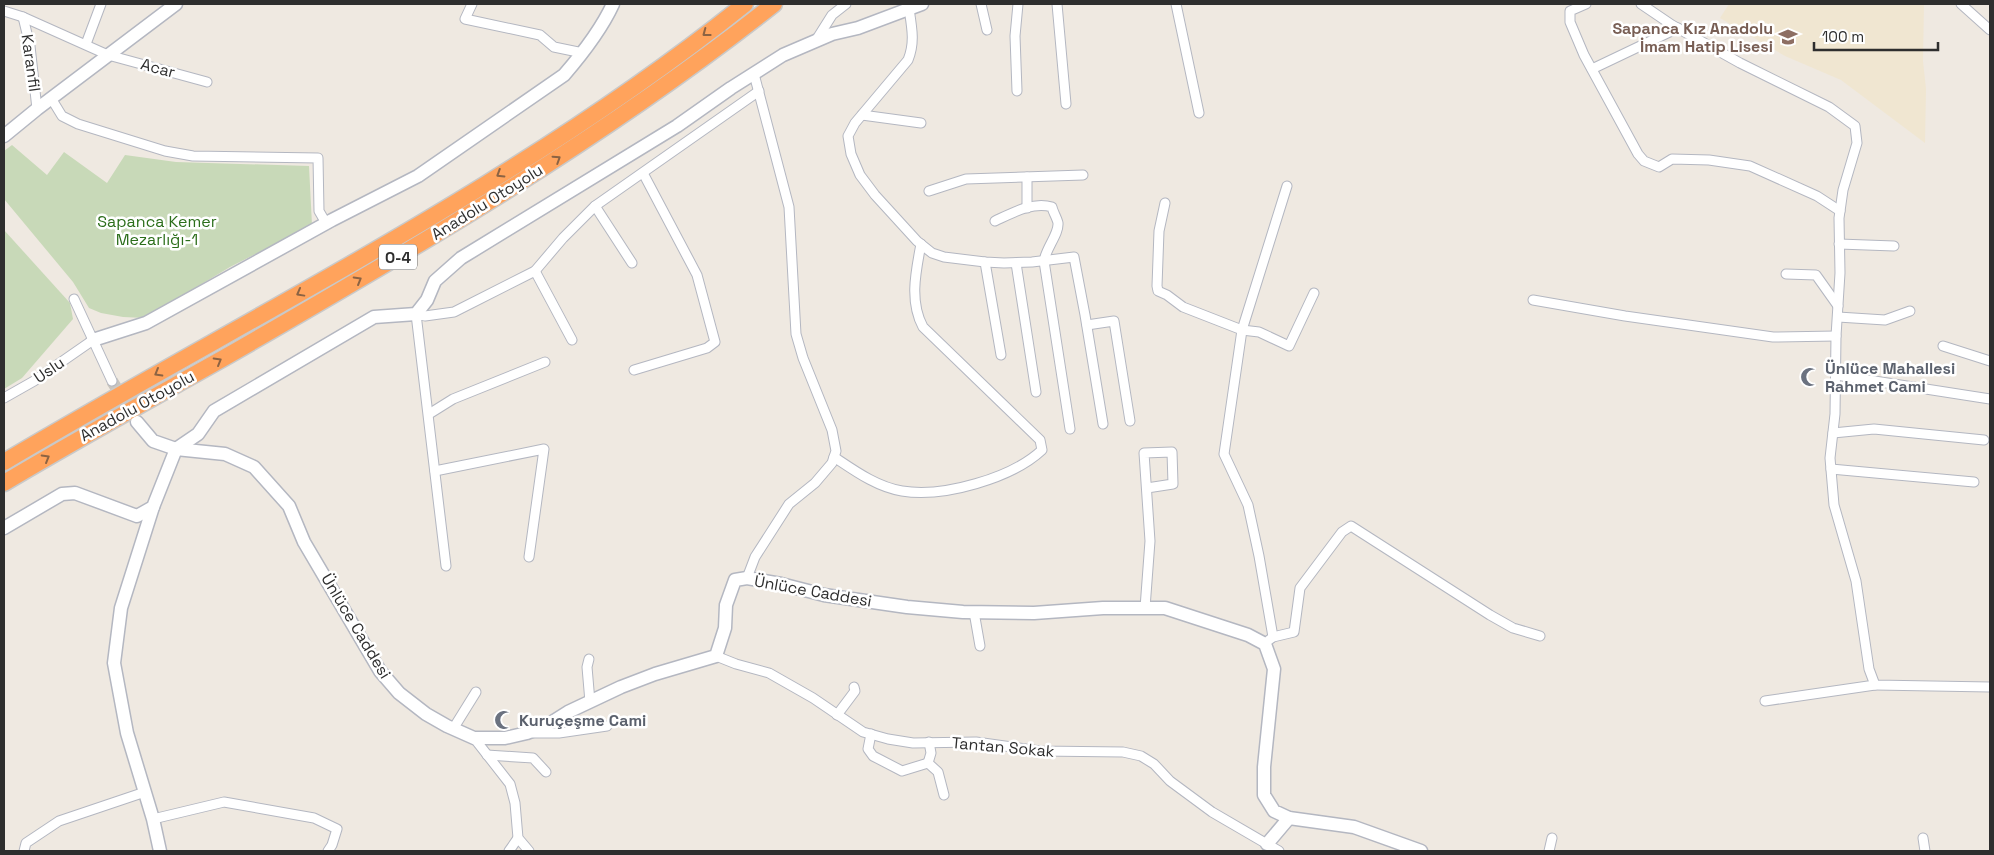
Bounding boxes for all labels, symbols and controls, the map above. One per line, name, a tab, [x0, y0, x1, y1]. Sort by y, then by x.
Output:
place label: Sapanca Kız Anadolu İmam Hatip Lisesi	[1612, 18, 1773, 57]
scale bar	[1814, 20, 1938, 52]
school or university icon: Sapanca Kız Anadolu İmam Hatip Lisesi	[1777, 26, 1799, 48]
text: 100 m	[1822, 27, 1864, 46]
one-way arrow	[703, 28, 712, 36]
street label: Karanfil	[17, 33, 45, 93]
street label: Acar	[138, 53, 178, 83]
one-way arrow	[551, 156, 561, 165]
street label: Anadolu Otoyolu	[427, 159, 547, 245]
one-way arrow	[496, 168, 505, 178]
park label: Sapanca Kemer Mezarlığı-1	[97, 211, 217, 250]
road number: O-4	[379, 244, 417, 270]
one-way arrow	[353, 276, 362, 286]
one-way arrow	[296, 287, 305, 297]
street label: Uslu	[30, 352, 68, 388]
one-way arrow	[212, 357, 221, 367]
place label: Ünlüce Mahallesi Rahmet Cami	[1825, 358, 1955, 397]
street label: Anadolu Otoyolu	[76, 366, 198, 446]
mosque icon: Ünlüce Mahallesi Rahmet Cami	[1799, 366, 1821, 388]
one-way arrow	[155, 367, 164, 377]
one-way arrow	[40, 454, 49, 464]
street label: Ünlüce Caddesi	[316, 570, 396, 682]
street label: Ünlüce Caddesi	[753, 570, 873, 612]
mosque icon: Kuruçeşme Cami	[493, 709, 515, 731]
place label: Kuruçeşme Cami	[519, 710, 646, 731]
street label: Tantan Sokak	[951, 732, 1056, 762]

